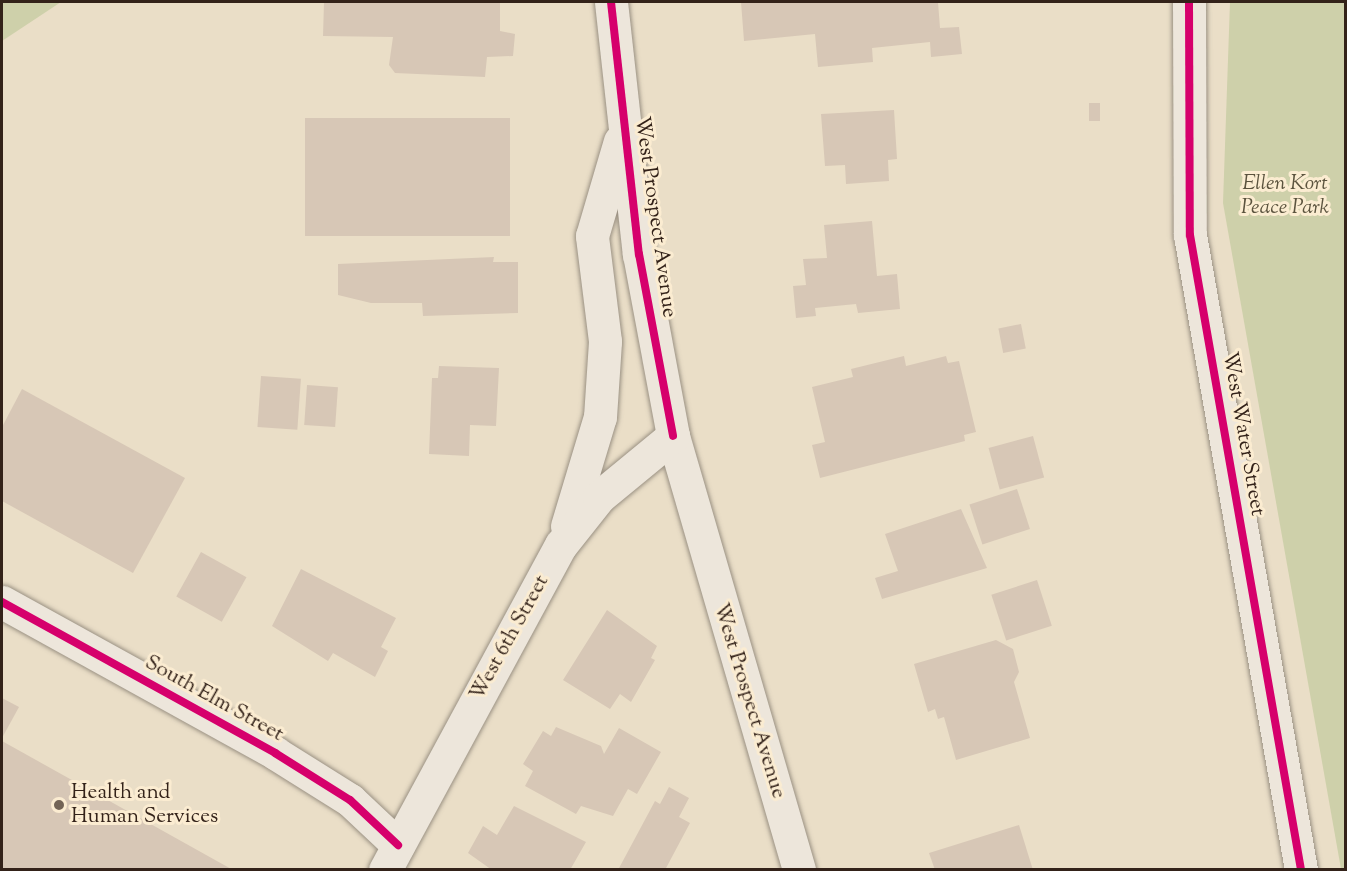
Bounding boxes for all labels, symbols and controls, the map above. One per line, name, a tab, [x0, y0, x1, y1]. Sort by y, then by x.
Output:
street label: West Prospect Avenue	[628, 115, 682, 319]
park label: Ellen Kort Peace Park	[1241, 171, 1329, 221]
street label: West Water Street	[1216, 350, 1270, 518]
street label: West 6th Street	[465, 571, 555, 705]
street label: West Prospect Avenue	[707, 600, 791, 802]
street label: South Elm Street	[140, 650, 288, 748]
place label: Health and Human Services	[71, 780, 218, 830]
marker: Health and Human Services	[52, 798, 66, 812]

